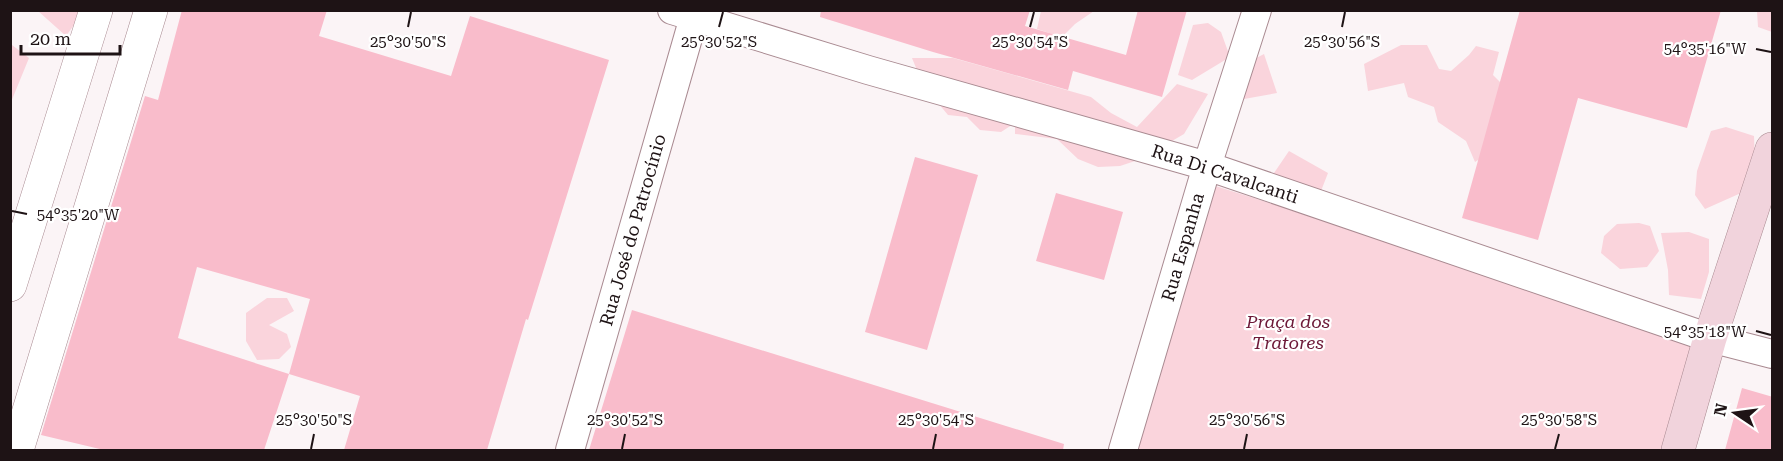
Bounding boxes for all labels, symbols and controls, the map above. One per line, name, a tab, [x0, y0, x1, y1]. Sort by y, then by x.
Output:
scale bar	[21, 18, 120, 56]
text: 20 m	[30, 28, 71, 49]
text: 25°30'50"S	[370, 33, 446, 51]
text: 25°30'52"S	[681, 33, 757, 51]
text: 25°30'54"S	[992, 33, 1068, 51]
text: 25°30'56"S	[1304, 33, 1380, 51]
text: 54°35'16"W	[1664, 40, 1747, 58]
street label: Rua José do Patrocínio	[595, 132, 670, 328]
street label: Rua Di Cavalcanti	[1149, 140, 1302, 207]
street label: Rua Espanha	[1157, 190, 1208, 304]
text: 54°35'20"W	[37, 206, 120, 224]
park label: Praça dos Tratores	[1245, 311, 1330, 353]
text: 54°35'18"W	[1664, 323, 1747, 341]
north arrow	[1705, 383, 1765, 443]
text: N	[1710, 402, 1732, 418]
text: 25°30'50"S	[276, 411, 352, 429]
text: 25°30'52"S	[587, 411, 663, 429]
text: 25°30'54"S	[898, 411, 974, 429]
text: 25°30'56"S	[1209, 411, 1285, 429]
text: 25°30'58"S	[1521, 411, 1597, 429]

